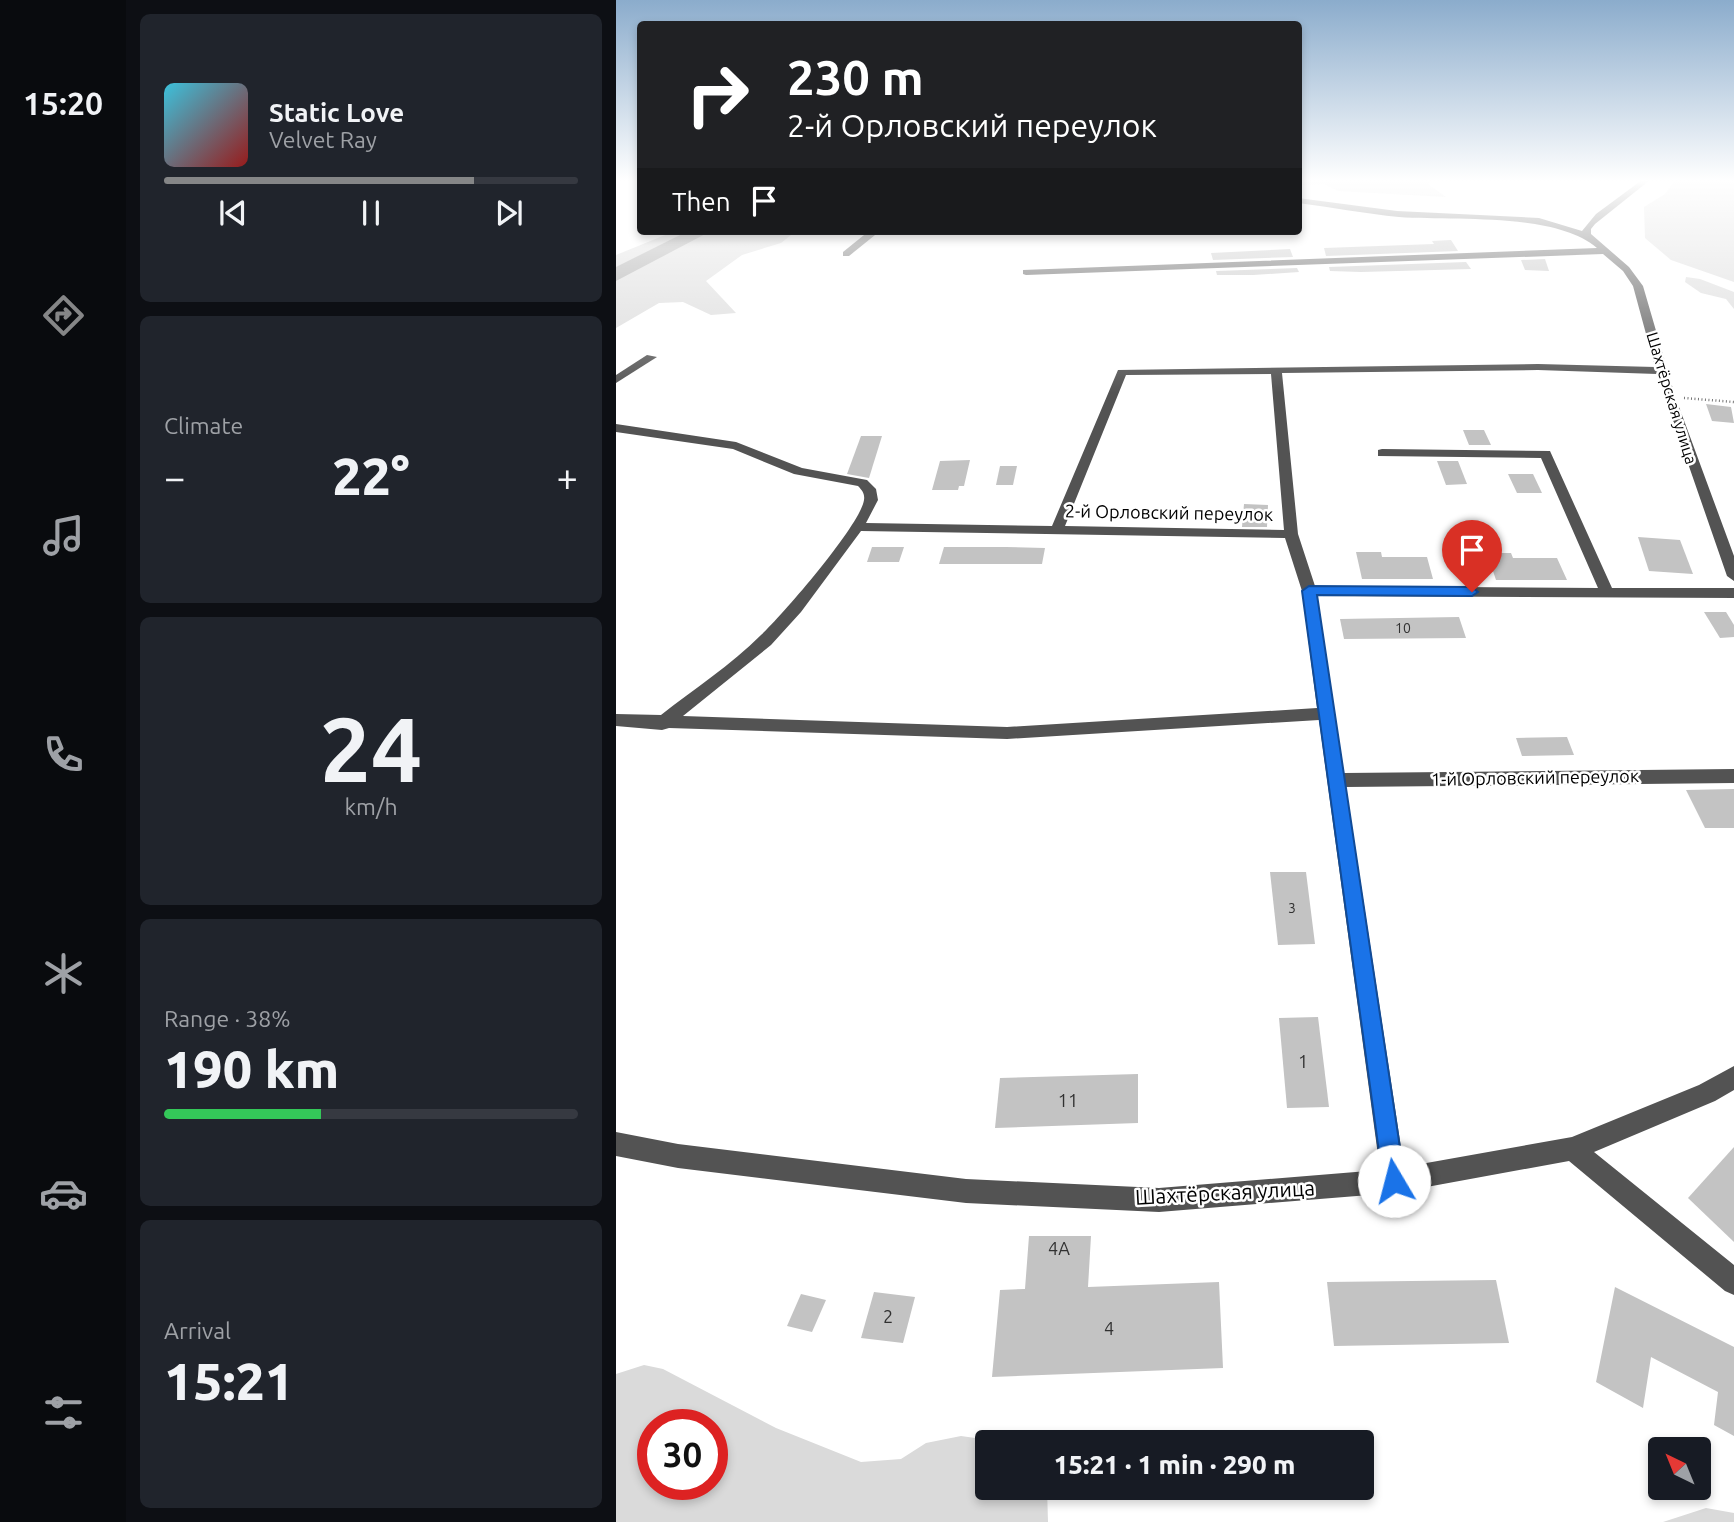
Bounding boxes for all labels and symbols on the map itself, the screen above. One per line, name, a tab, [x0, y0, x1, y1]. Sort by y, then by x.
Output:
street label: Шахтёрская улица	[1643, 330, 1701, 466]
street label: 2-й Орловский переулок	[1065, 500, 1273, 524]
pin	[1442, 520, 1502, 592]
house number: 10	[1395, 620, 1411, 636]
street label: 1-й Орловский переулок	[1431, 765, 1639, 789]
house number: 3	[1288, 900, 1296, 916]
house number: 1	[1298, 1051, 1308, 1071]
house number: 11	[1058, 1090, 1078, 1110]
position arrow	[1357, 1144, 1431, 1218]
street label: Шахтёрская улица	[1134, 1175, 1315, 1209]
house number: 4А	[1048, 1238, 1070, 1258]
house number: 2	[883, 1306, 893, 1326]
house number: 4	[1104, 1318, 1114, 1338]
speed limit sign: 30	[637, 1409, 728, 1500]
north arrow	[1648, 1437, 1712, 1500]

